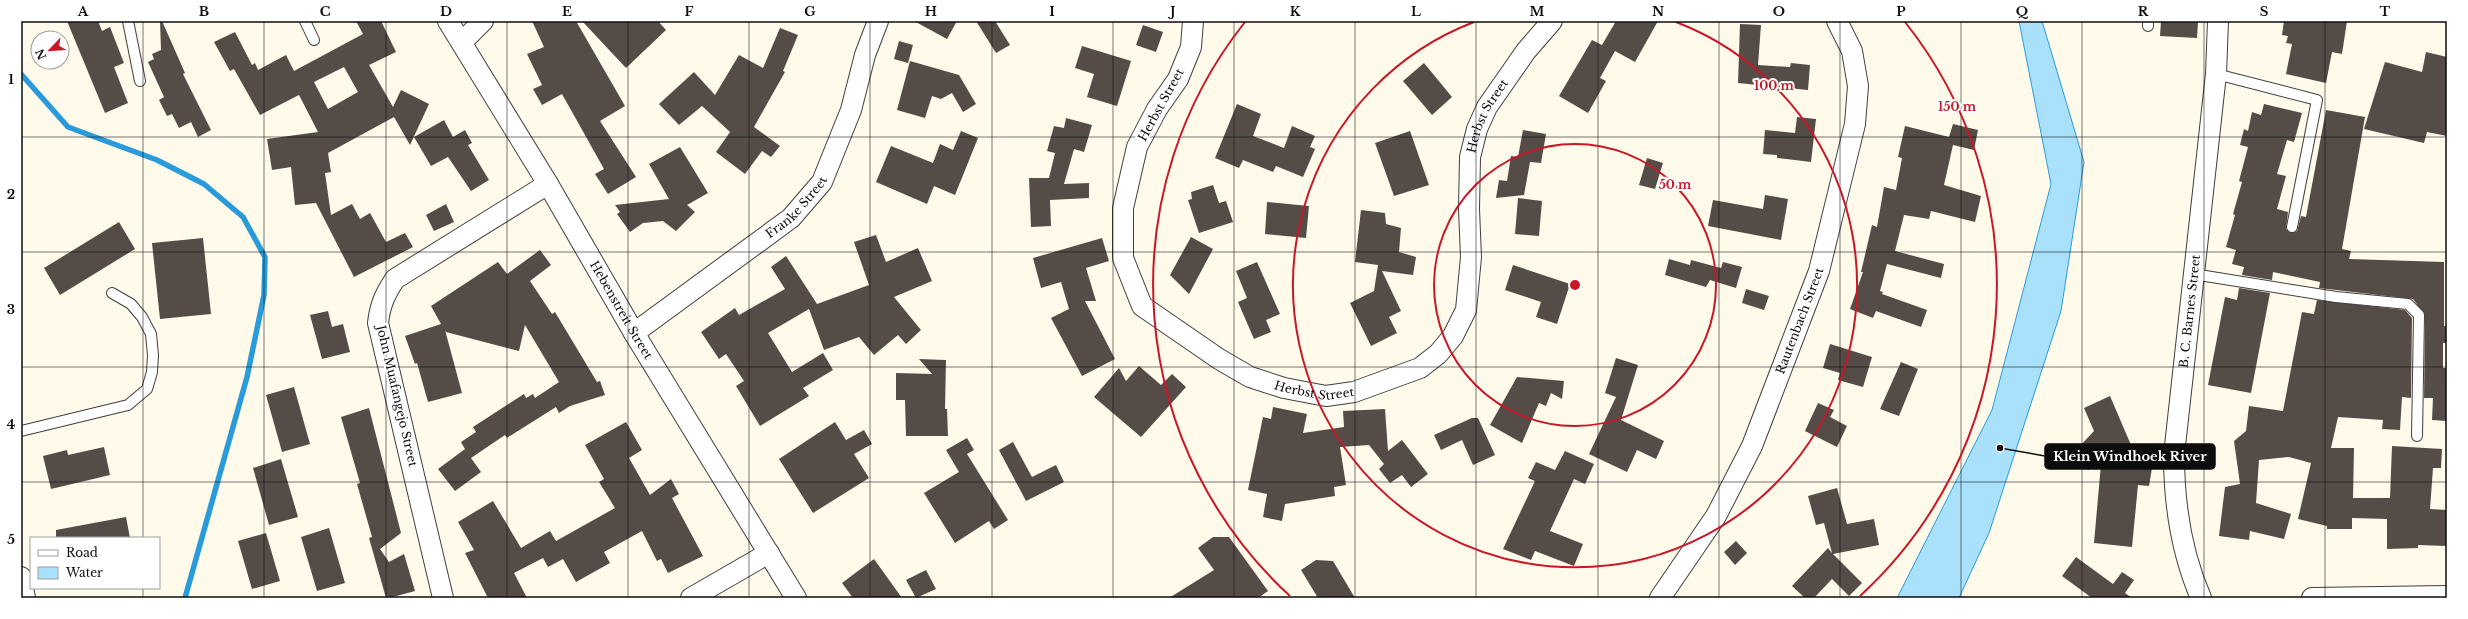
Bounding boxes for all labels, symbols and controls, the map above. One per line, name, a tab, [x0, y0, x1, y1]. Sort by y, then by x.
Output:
text: A	[77, 3, 89, 20]
text: B	[199, 3, 209, 20]
text: C	[320, 3, 331, 20]
text: D	[440, 3, 452, 20]
text: E	[562, 3, 572, 20]
text: F	[685, 3, 694, 20]
text: G	[804, 3, 816, 20]
text: H	[925, 3, 937, 20]
text: I	[1049, 3, 1055, 20]
text: J	[1167, 3, 1176, 20]
text: K	[1290, 3, 1301, 20]
text: L	[1411, 3, 1421, 20]
text: M	[1530, 3, 1545, 20]
text: N	[1652, 3, 1664, 20]
text: O	[1773, 3, 1785, 20]
text: P	[1896, 3, 1906, 20]
text: Q	[2016, 3, 2029, 20]
text: R	[2138, 3, 2150, 20]
text: S	[2260, 3, 2269, 20]
text: T	[2380, 3, 2391, 20]
north arrow	[30, 30, 70, 70]
text: N	[32, 46, 49, 62]
street label: Herbst Street	[1134, 65, 1187, 144]
text: 1	[8, 71, 14, 88]
street label: Herbst Street	[1463, 76, 1511, 155]
text: 100 m	[1754, 78, 1795, 93]
text: 150 m	[1938, 99, 1977, 114]
street label: Franke Street	[762, 174, 830, 241]
text: 50 m	[1659, 177, 1692, 192]
text: 2	[7, 186, 15, 203]
street label: B. C. Barnes Street	[2176, 253, 2203, 369]
street label: Hebenstreit Street	[587, 258, 656, 362]
street label: Rautenbach Street	[1772, 266, 1827, 376]
centre of rings	[1568, 278, 1582, 292]
text: 3	[7, 301, 15, 318]
street label: John Muafangejo Street	[373, 322, 421, 468]
street label: Herbst Street	[1272, 377, 1355, 403]
text: 4	[7, 416, 16, 433]
callout: Klein Windhoek River	[2045, 444, 2215, 469]
text: Klein Windhoek River	[2053, 448, 2207, 465]
text: 5	[7, 531, 15, 548]
legend	[30, 537, 160, 589]
text: Road	[66, 545, 98, 560]
text: Water	[65, 565, 103, 580]

